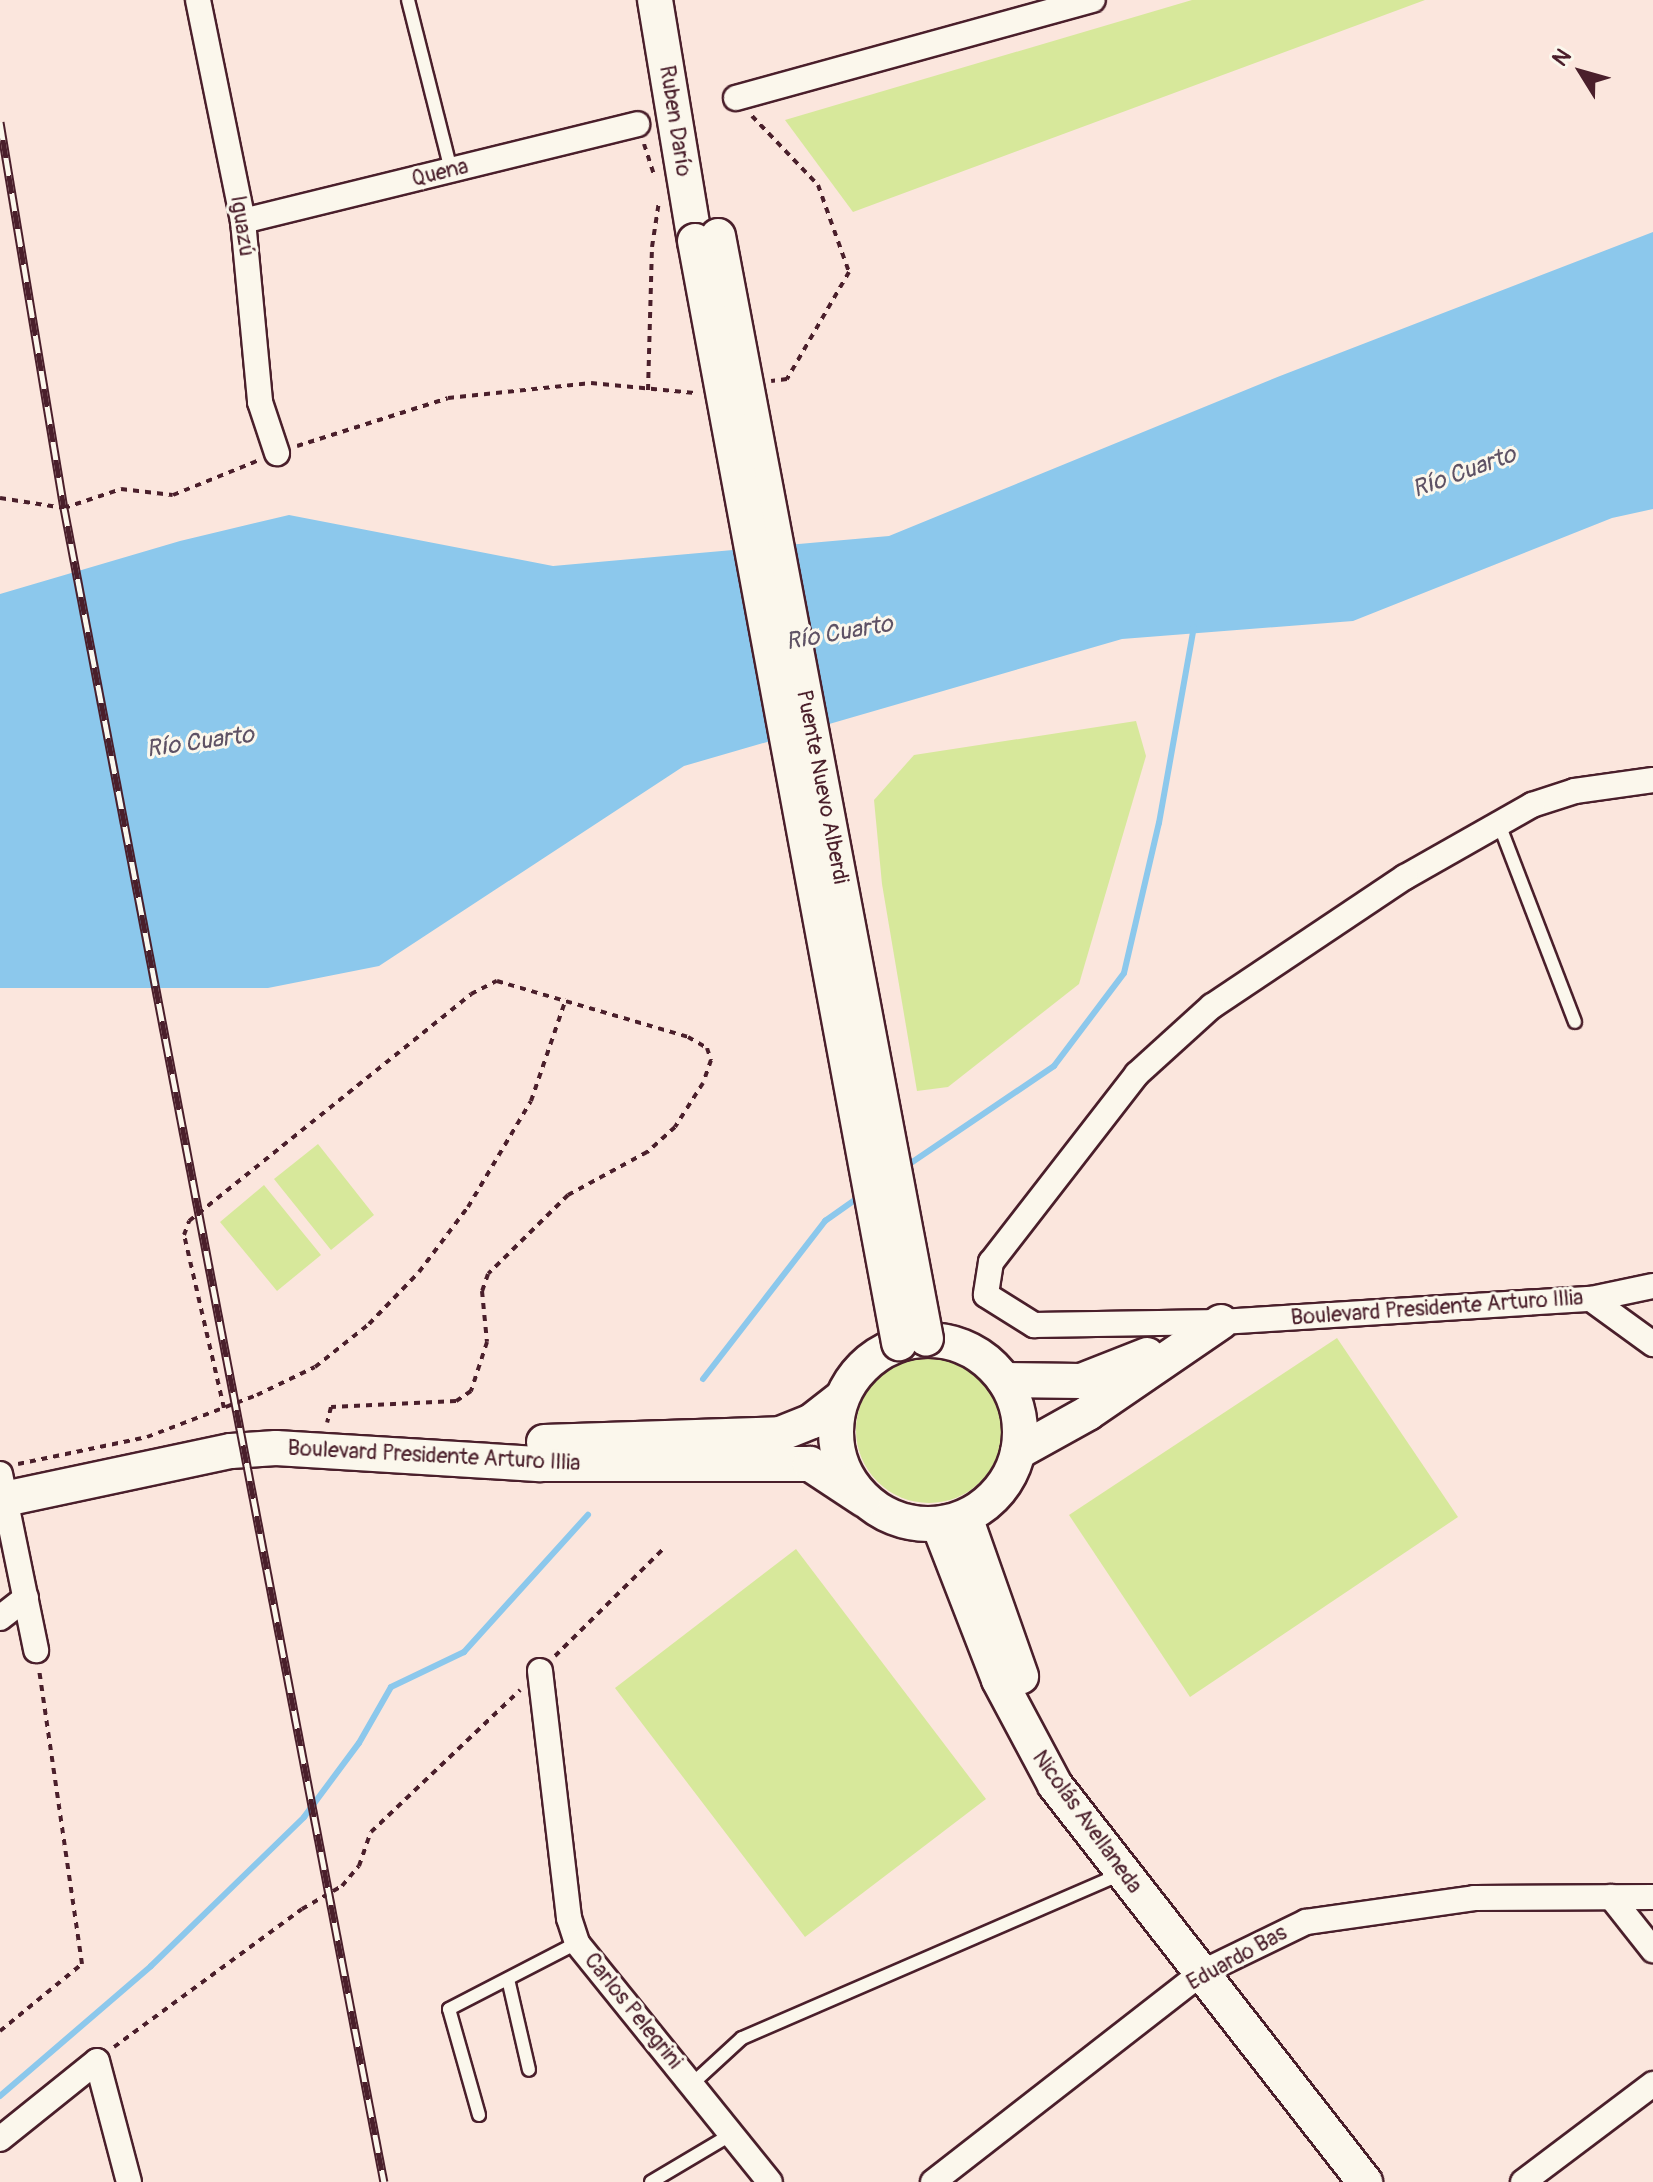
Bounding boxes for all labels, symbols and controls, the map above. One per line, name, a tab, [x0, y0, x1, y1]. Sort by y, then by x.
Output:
north arrow	[1541, 32, 1621, 112]
text: N	[1546, 43, 1577, 72]
street label: Ruben Darío	[653, 64, 697, 178]
street label: Quena	[409, 153, 471, 193]
street label: Iguazú	[224, 194, 260, 258]
water label: Río Cuarto	[1408, 440, 1520, 504]
water label: Río Cuarto	[783, 609, 895, 657]
street label: Puente Nuevo Alberdi	[790, 688, 854, 886]
water label: Río Cuarto	[145, 720, 255, 764]
street label: Boulevard Presidente Arturo Illia	[1290, 1285, 1584, 1331]
street label: Boulevard Presidente Arturo Illia	[287, 1435, 581, 1477]
street label: Nicolás Avellaneda	[1026, 1745, 1148, 1899]
street label: Eduardo Bas	[1182, 1920, 1292, 1996]
street label: Carlos Pelegrini	[578, 1948, 688, 2074]

